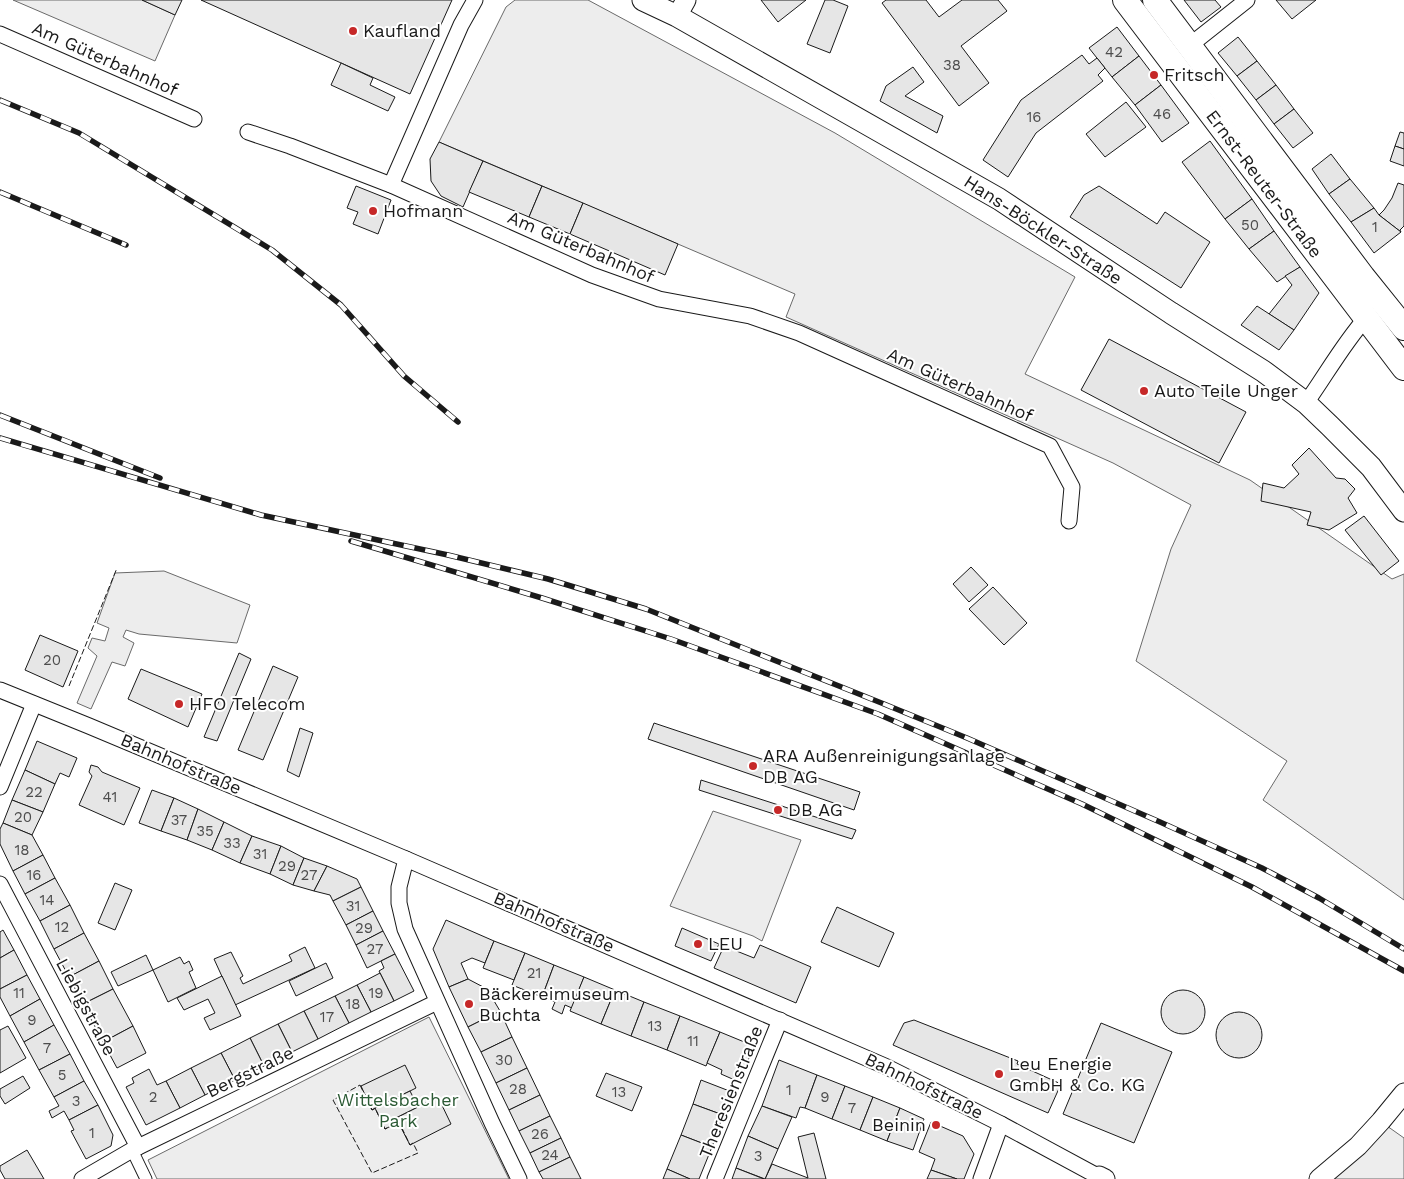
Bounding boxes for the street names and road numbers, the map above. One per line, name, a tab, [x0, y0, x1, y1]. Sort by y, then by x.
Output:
street label: Am Güterbahnhof	[29, 17, 181, 100]
street label: Ernst-Reuter-Straße	[1202, 106, 1327, 262]
street label: Hans-Böckler-Straße	[960, 171, 1126, 289]
street label: Am Güterbahnhof	[505, 206, 658, 287]
street label: Am Güterbahnhof	[884, 343, 1036, 426]
street label: Bahnhofstraße	[118, 729, 245, 798]
street label: Bahnhofstraße	[491, 887, 618, 956]
street label: Liebigstraße	[52, 954, 121, 1059]
street label: Theresienstraße	[694, 1022, 767, 1161]
street label: Bergstraße	[203, 1041, 297, 1102]
street label: Bahnhofstraße	[862, 1048, 987, 1123]

